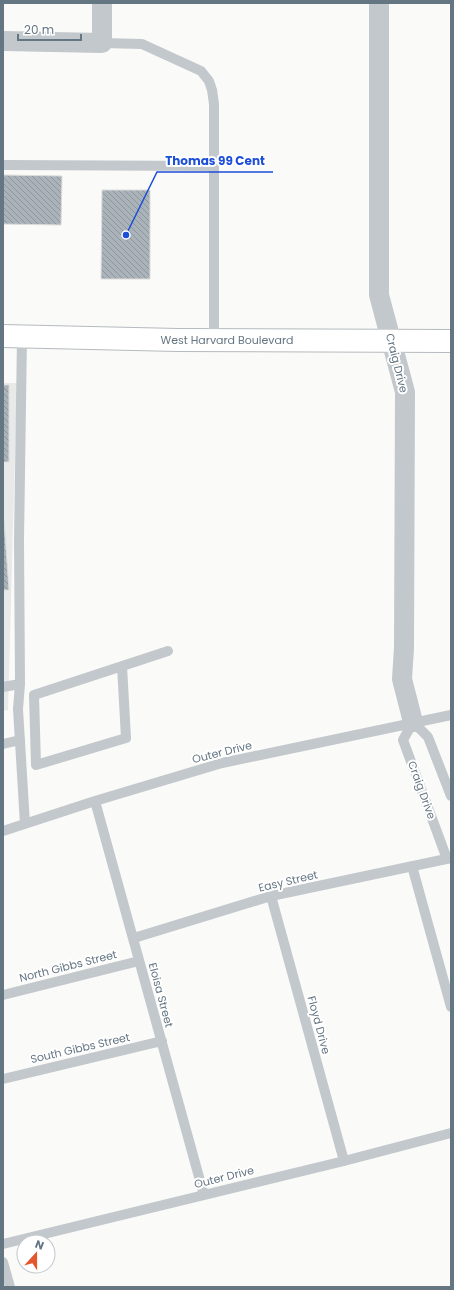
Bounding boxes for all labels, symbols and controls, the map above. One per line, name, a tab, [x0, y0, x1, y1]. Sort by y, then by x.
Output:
scale bar	[18, 16, 81, 42]
text: 20 m	[24, 21, 54, 38]
callout: Thomas 99 Cent	[157, 148, 273, 172]
text: Thomas 99 Cent	[165, 152, 265, 169]
street label: West Harvard Boulevard	[161, 332, 293, 348]
street label: Craig Drive	[382, 332, 412, 395]
street label: Outer Drive	[190, 737, 254, 767]
street label: Craig Drive	[404, 759, 440, 821]
street label: Easy Street	[257, 866, 319, 896]
street label: North Gibbs Street	[18, 946, 118, 986]
street label: Eloisa Street	[145, 961, 177, 1029]
street label: Floyd Drive	[304, 994, 334, 1056]
street label: South Gibbs Street	[29, 1029, 131, 1067]
street label: Outer Drive	[192, 1162, 256, 1192]
north arrow	[16, 1234, 56, 1274]
text: N	[33, 1236, 46, 1254]

